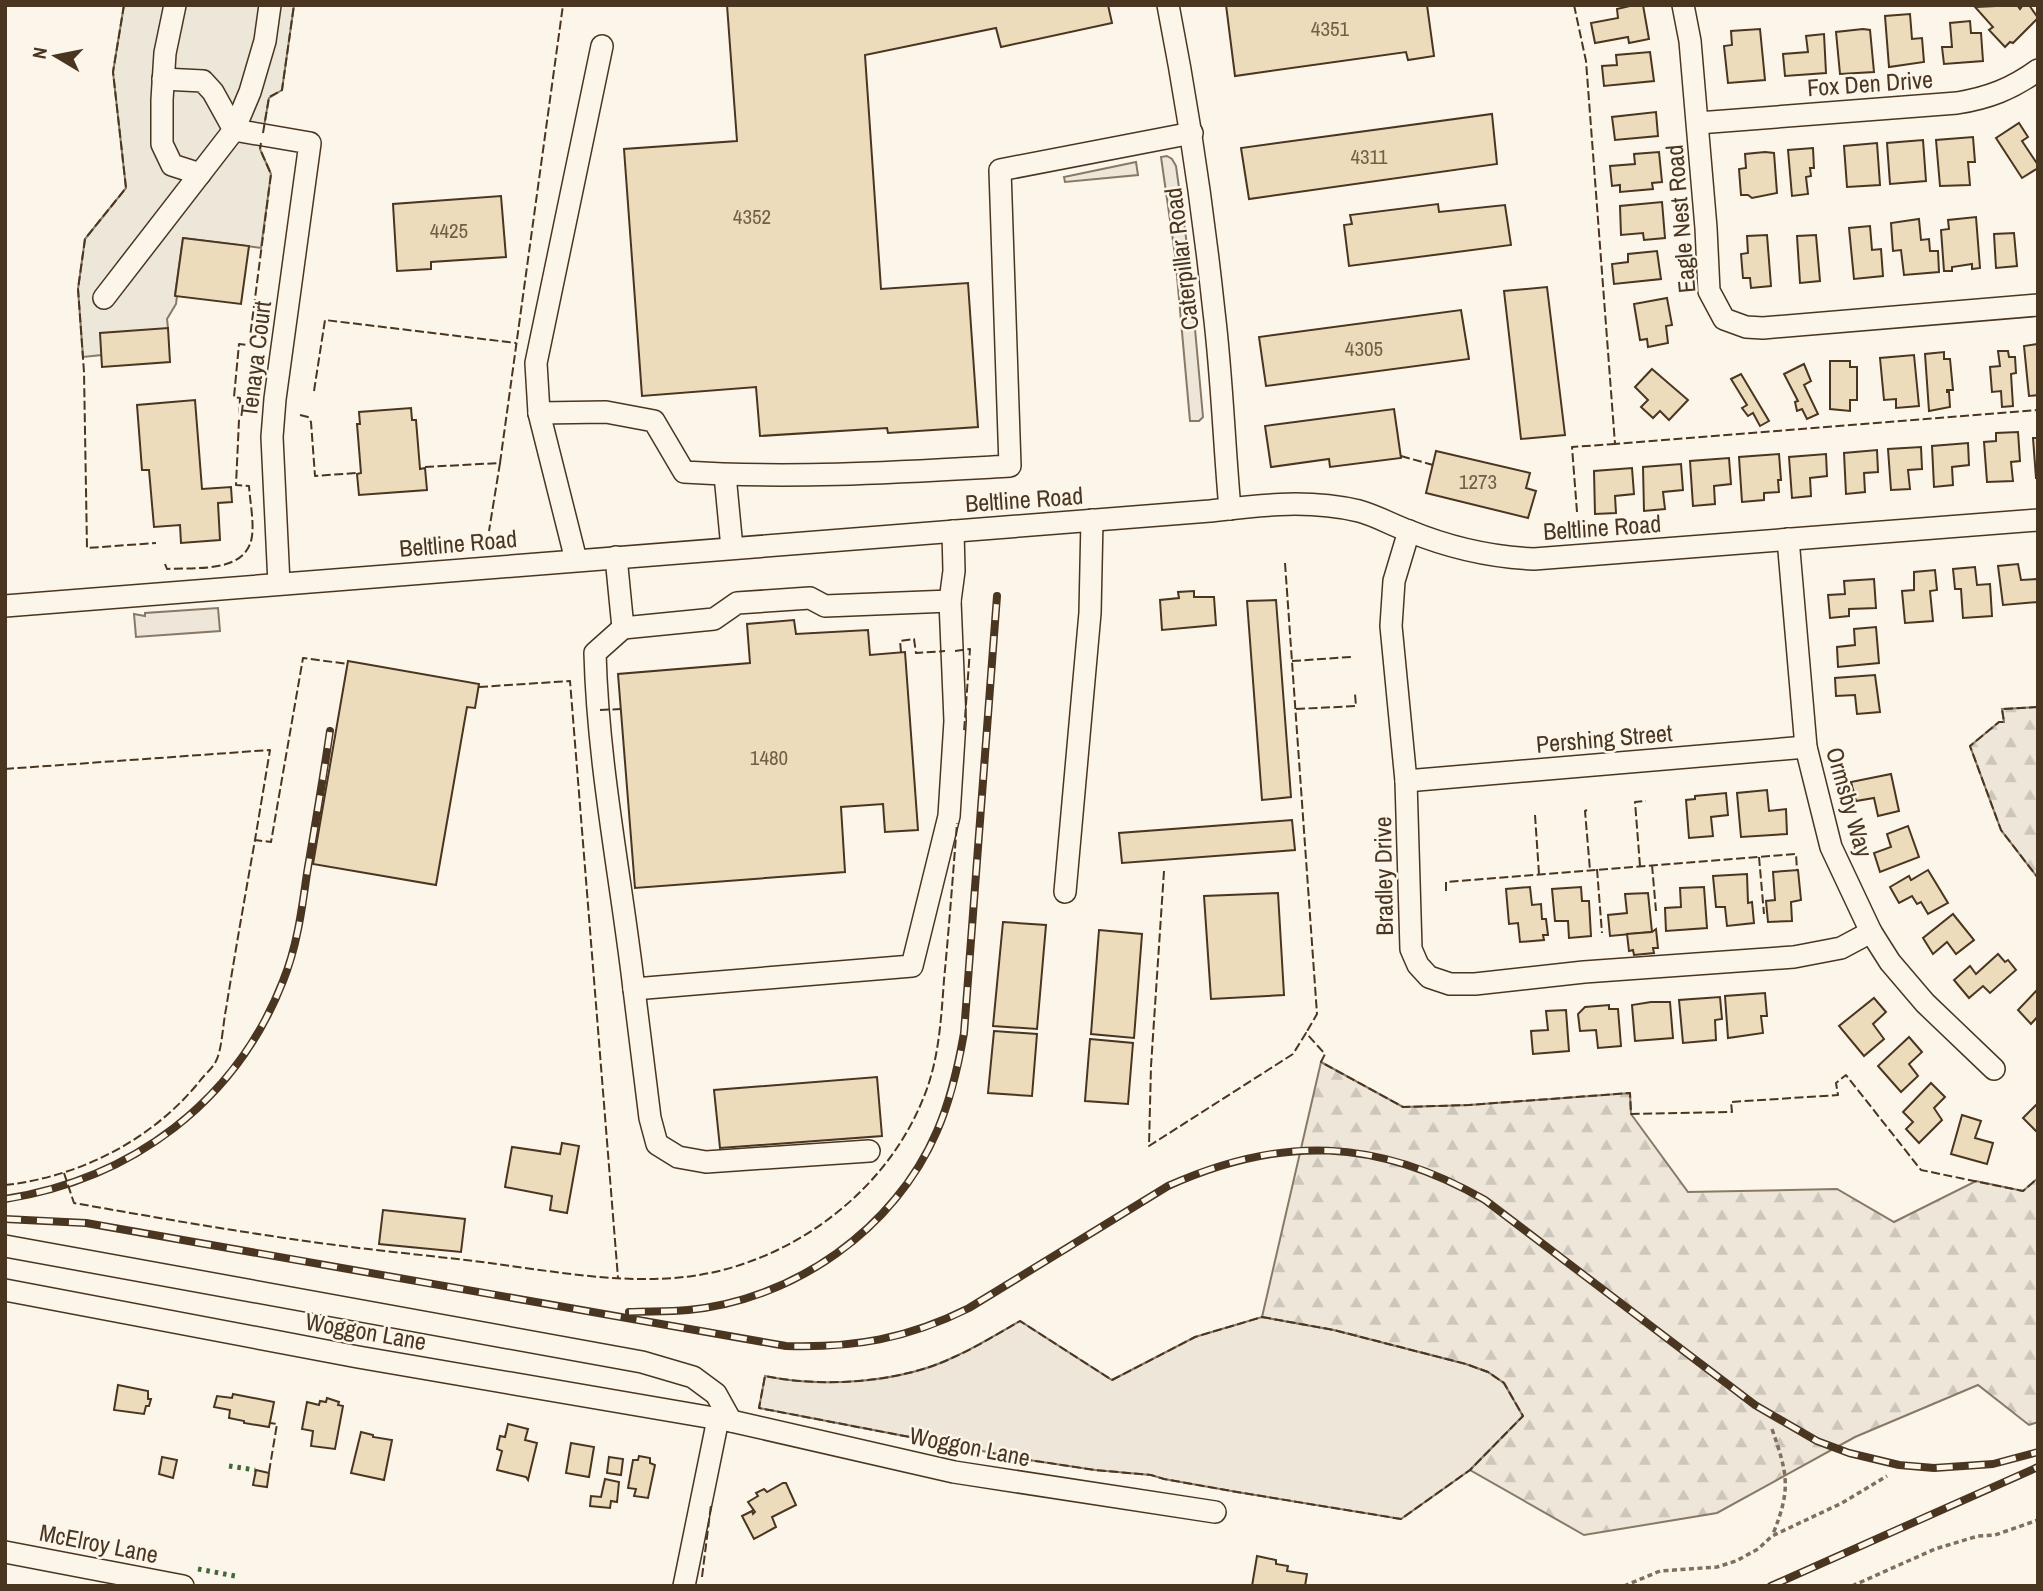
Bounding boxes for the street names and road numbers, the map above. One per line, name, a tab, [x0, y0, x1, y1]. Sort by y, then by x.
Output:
street label: Fox Den Drive	[1806, 63, 1934, 103]
street label: Eagle Nest Road	[1658, 143, 1702, 295]
street label: Caterpillar Road	[1156, 186, 1206, 332]
street label: Tenaya Court	[232, 298, 278, 419]
street label: Beltline Road	[964, 479, 1084, 519]
street label: Beltline Road	[1542, 507, 1662, 547]
street label: Beltline Road	[398, 522, 518, 564]
street label: Pershing Street	[1534, 716, 1674, 760]
street label: Ormsby Way	[1819, 743, 1881, 861]
street label: Bradley Drive	[1366, 816, 1400, 936]
street label: Woggon Lane	[303, 1305, 429, 1357]
street label: Woggon Lane	[907, 1419, 1033, 1473]
street label: McElroy Lane	[37, 1516, 161, 1570]

